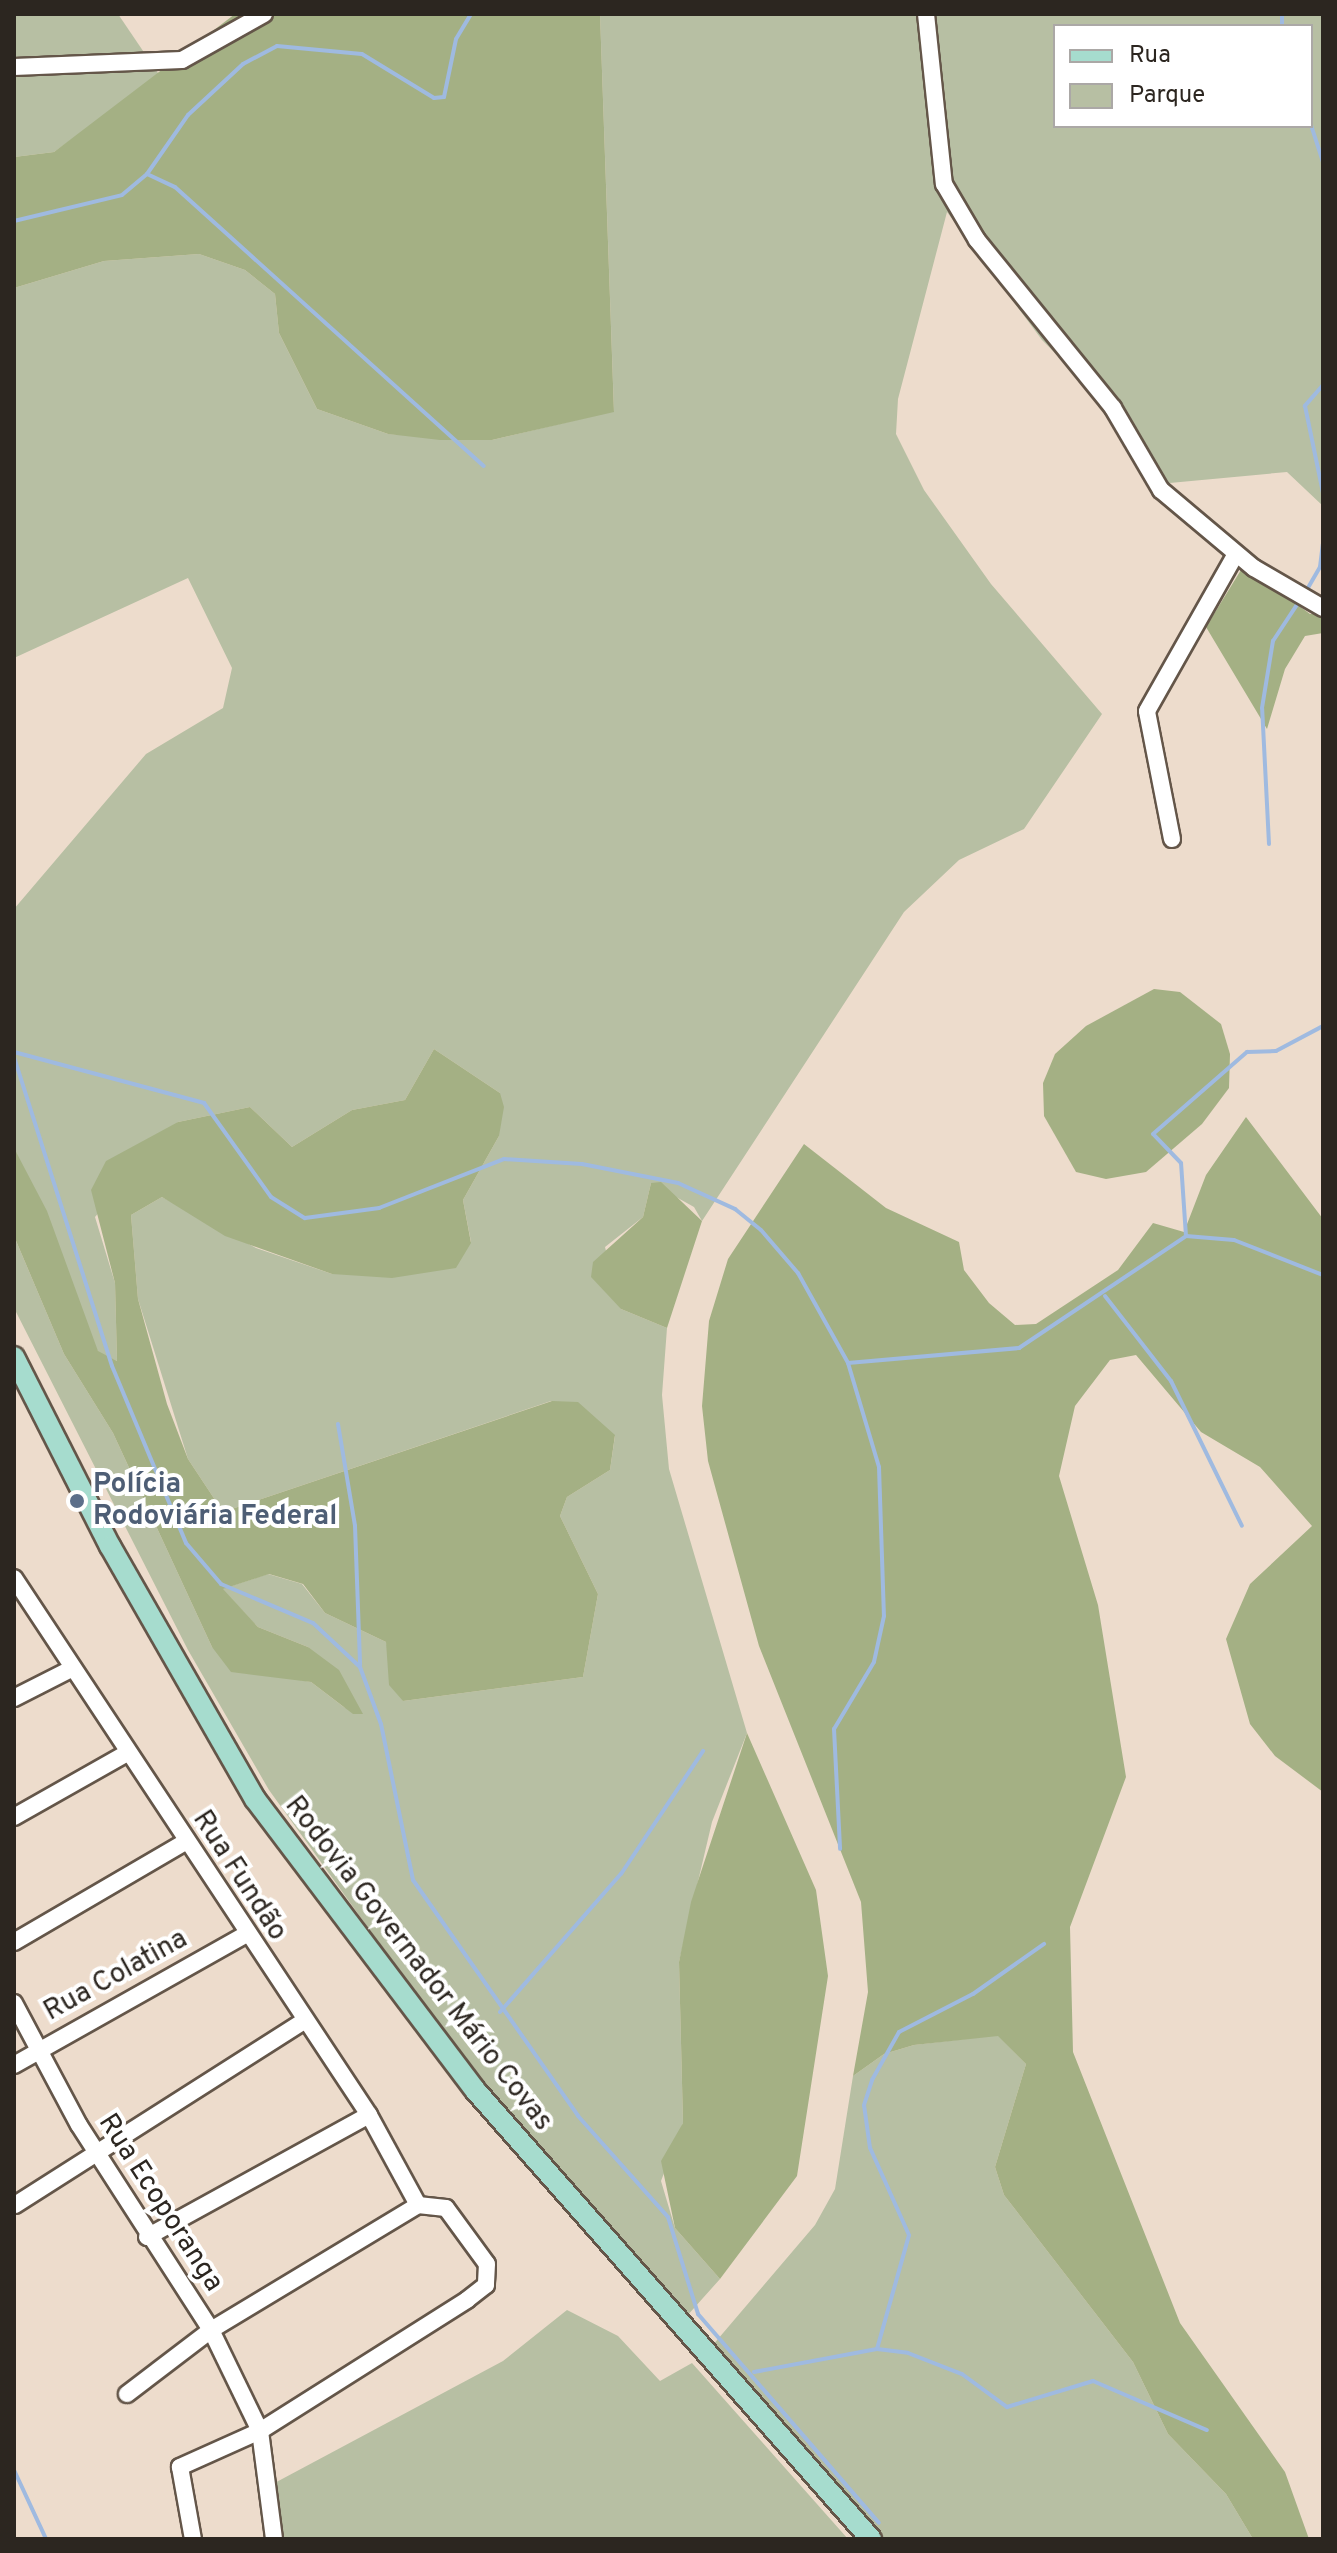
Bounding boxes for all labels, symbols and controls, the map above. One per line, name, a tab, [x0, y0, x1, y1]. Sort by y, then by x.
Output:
legend	[1053, 24, 1313, 128]
text: Rua	[1129, 41, 1171, 71]
text: Parque	[1129, 81, 1205, 111]
place label: Polícia Rodoviária Federal	[93, 1468, 337, 1534]
marker: Polícia Rodoviária Federal	[68, 1492, 86, 1510]
street label: Rodovia Governador Mário Covas	[277, 1790, 559, 2138]
street label: Rua Fundão	[184, 1805, 294, 1947]
street label: Rua Colatina	[38, 1923, 194, 2029]
street label: Rua Ecoporanga	[90, 2108, 230, 2298]

